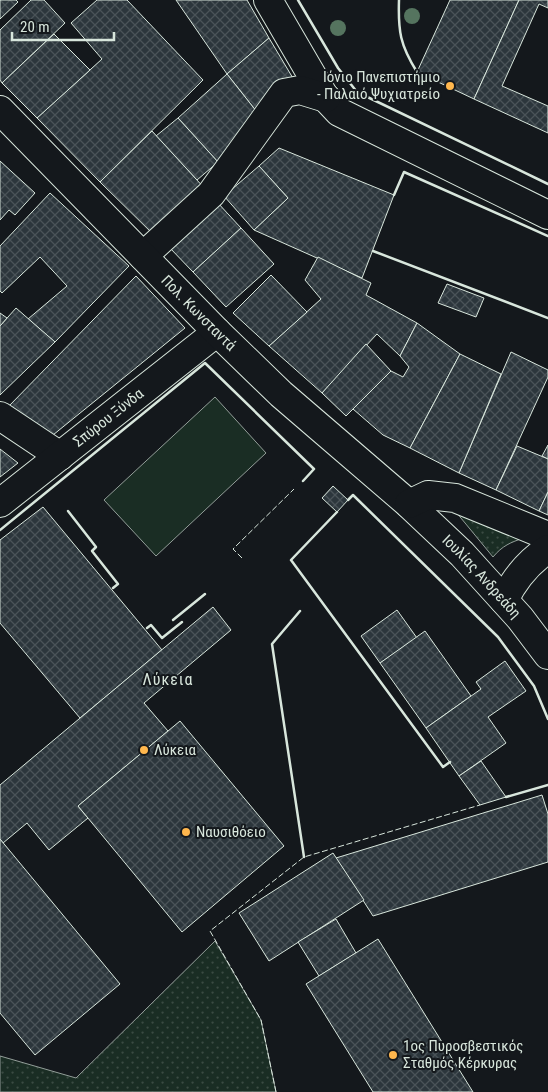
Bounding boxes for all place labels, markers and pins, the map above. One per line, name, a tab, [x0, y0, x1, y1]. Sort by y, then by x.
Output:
place label: Ιόνιο Πανεπιστήμιο - Παλαιό Ψυχιατρείο	[317, 68, 440, 103]
marker: Ιόνιο Πανεπιστήμιο - Παλαιό Ψυχιατρείο	[444, 80, 456, 92]
place label: Λύκεια	[154, 741, 197, 759]
marker: Λύκεια	[138, 744, 150, 756]
place label: Ναυσιθόειο	[196, 823, 266, 841]
marker: Ναυσιθόειο	[180, 826, 192, 838]
place label: 1ος Πυροσβεστικός Σταθμός Κέρκυρας	[403, 1037, 523, 1072]
marker: 1ος Πυροσβεστικός Σταθμός Κέρκυρας	[387, 1049, 399, 1061]

